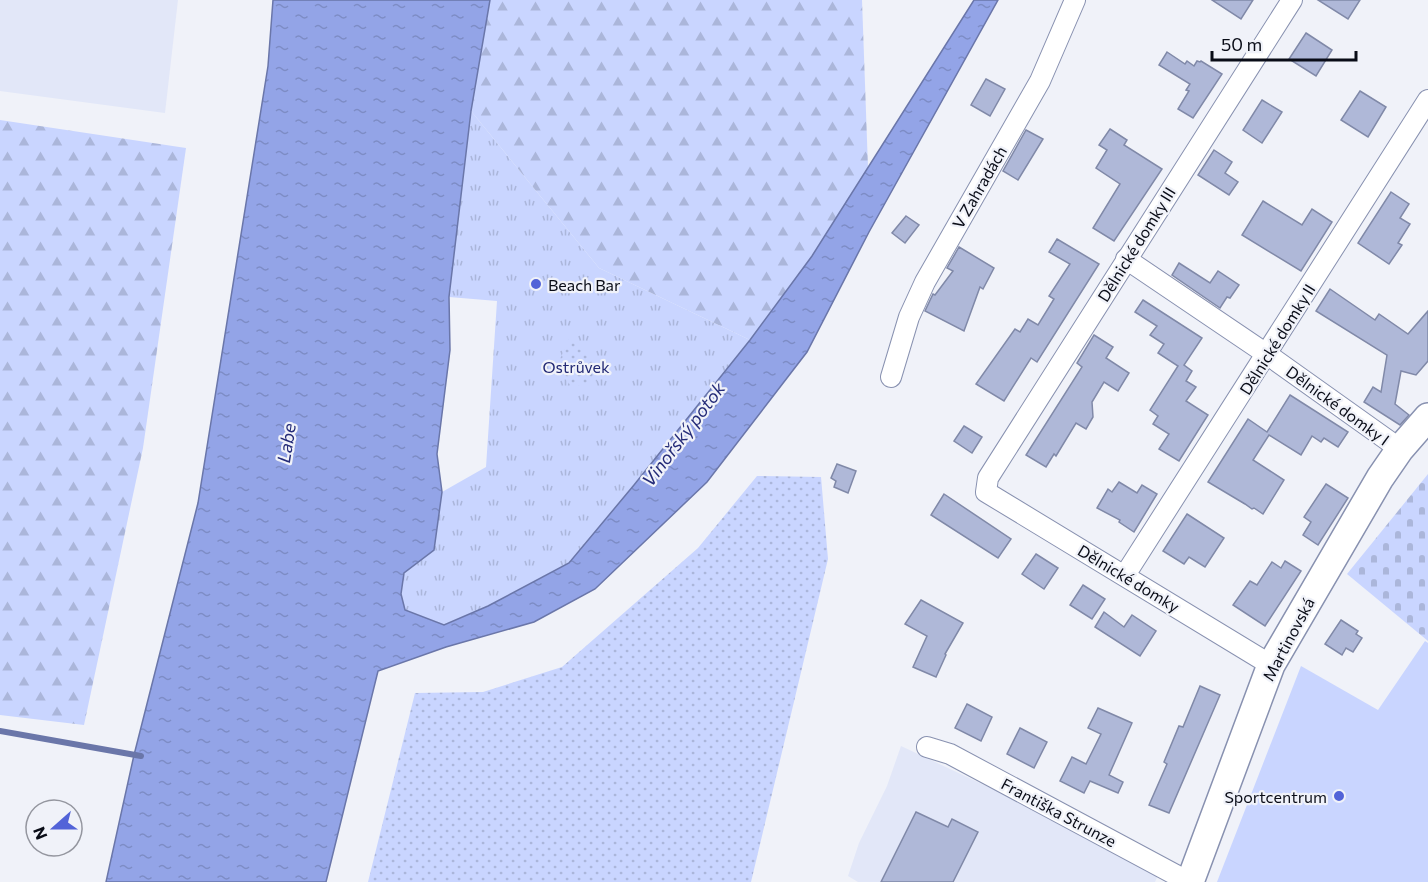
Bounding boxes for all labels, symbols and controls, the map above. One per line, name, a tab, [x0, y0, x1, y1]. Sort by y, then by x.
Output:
scale bar	[1212, 24, 1356, 62]
text: 50 m	[1221, 33, 1262, 55]
street label: V Zahradách	[948, 143, 1010, 231]
street label: Dělnické domky III	[1093, 183, 1179, 305]
place label: Beach Bar	[548, 275, 621, 294]
marker: Beach Bar	[529, 277, 543, 291]
street label: Dělnické domky II	[1235, 280, 1319, 398]
park label: Ostrůvek	[542, 357, 610, 376]
street label: Dělnické domky I	[1283, 361, 1393, 449]
water label: Vinořský potok	[637, 377, 730, 490]
water label: Labe	[272, 421, 300, 464]
street label: Dělnické domky	[1075, 540, 1183, 616]
street label: Martinovská	[1258, 594, 1318, 684]
street label: Františka Strunze	[998, 774, 1120, 850]
place label: Sportcentrum	[1224, 787, 1327, 806]
marker: Sportcentrum	[1332, 789, 1346, 803]
north arrow	[24, 798, 84, 858]
text: N	[29, 825, 51, 843]

